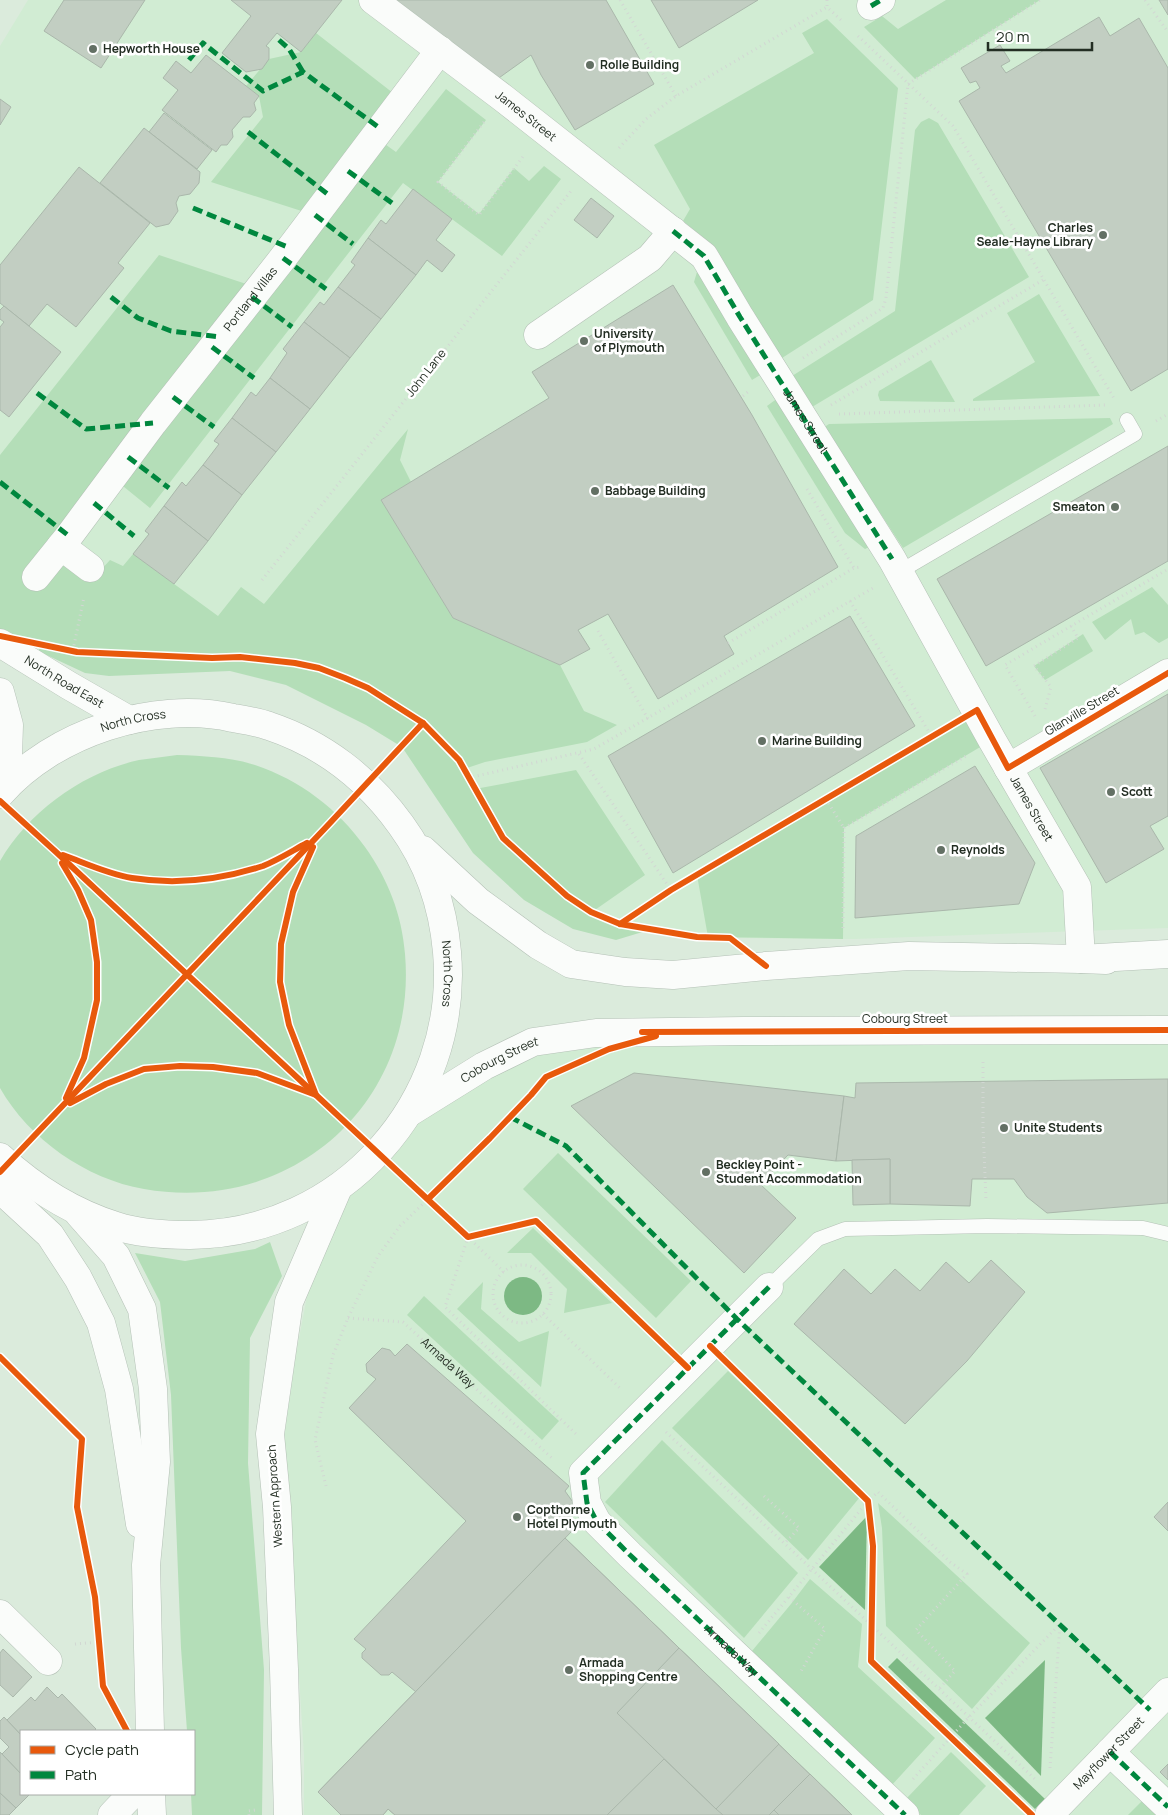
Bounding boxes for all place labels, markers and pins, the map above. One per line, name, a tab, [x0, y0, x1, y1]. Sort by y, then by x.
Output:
place label: Hepworth House	[103, 40, 200, 57]
marker: Hepworth House	[87, 43, 99, 55]
place label: Rolle Building	[600, 56, 679, 73]
marker: Rolle Building	[584, 59, 596, 71]
place label: Charles Seale-Hayne Library	[976, 219, 1093, 250]
marker: Charles Seale-Hayne Library	[1097, 229, 1109, 241]
place label: University of Plymouth	[594, 325, 664, 356]
marker: University of Plymouth	[578, 335, 590, 347]
place label: Babbage Building	[605, 482, 706, 499]
marker: Babbage Building	[589, 485, 601, 497]
place label: Smeaton	[1053, 498, 1105, 515]
marker: Smeaton	[1109, 501, 1121, 513]
place label: Marine Building	[772, 732, 862, 749]
marker: Marine Building	[756, 735, 768, 747]
place label: Scott	[1121, 783, 1153, 800]
marker: Scott	[1105, 786, 1117, 798]
place label: Reynolds	[951, 841, 1005, 858]
marker: Reynolds	[935, 844, 947, 856]
place label: Unite Students	[1014, 1119, 1103, 1136]
marker: Unite Students	[998, 1122, 1010, 1134]
place label: Beckley Point - Student Accommodation	[716, 1156, 862, 1187]
marker: Beckley Point - Student Accommodation	[700, 1166, 712, 1178]
place label: Copthorne Hotel Plymouth	[527, 1501, 617, 1532]
marker: Copthorne Hotel Plymouth	[511, 1511, 523, 1523]
place label: Armada Shopping Centre	[579, 1654, 678, 1685]
marker: Armada Shopping Centre	[563, 1664, 575, 1676]

